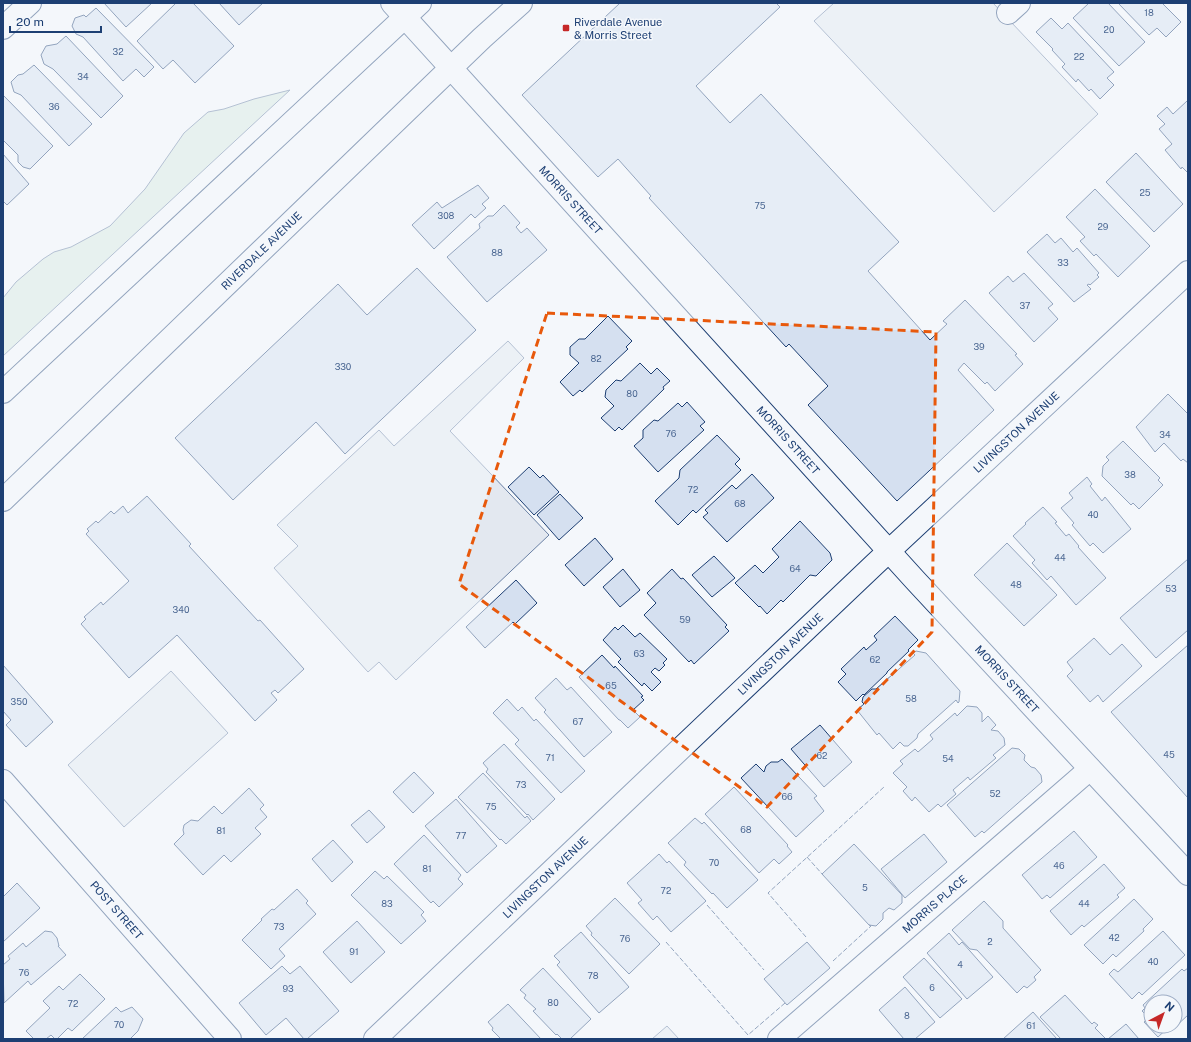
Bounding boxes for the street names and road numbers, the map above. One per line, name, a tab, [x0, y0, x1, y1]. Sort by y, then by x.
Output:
street label: MORRIS STREET	[537, 164, 605, 237]
street label: RIVERDALE AVENUE	[219, 209, 304, 292]
street label: LIVINGSTON AVENUE	[971, 389, 1062, 475]
street label: MORRIS STREET	[754, 404, 822, 477]
street label: LIVINGSTON AVENUE	[735, 611, 825, 697]
street label: MORRIS STREET	[973, 643, 1042, 716]
street label: LIVINGSTON AVENUE	[500, 834, 591, 920]
street label: MORRIS PLACE	[900, 873, 969, 935]
street label: POST STREET	[88, 879, 146, 942]

